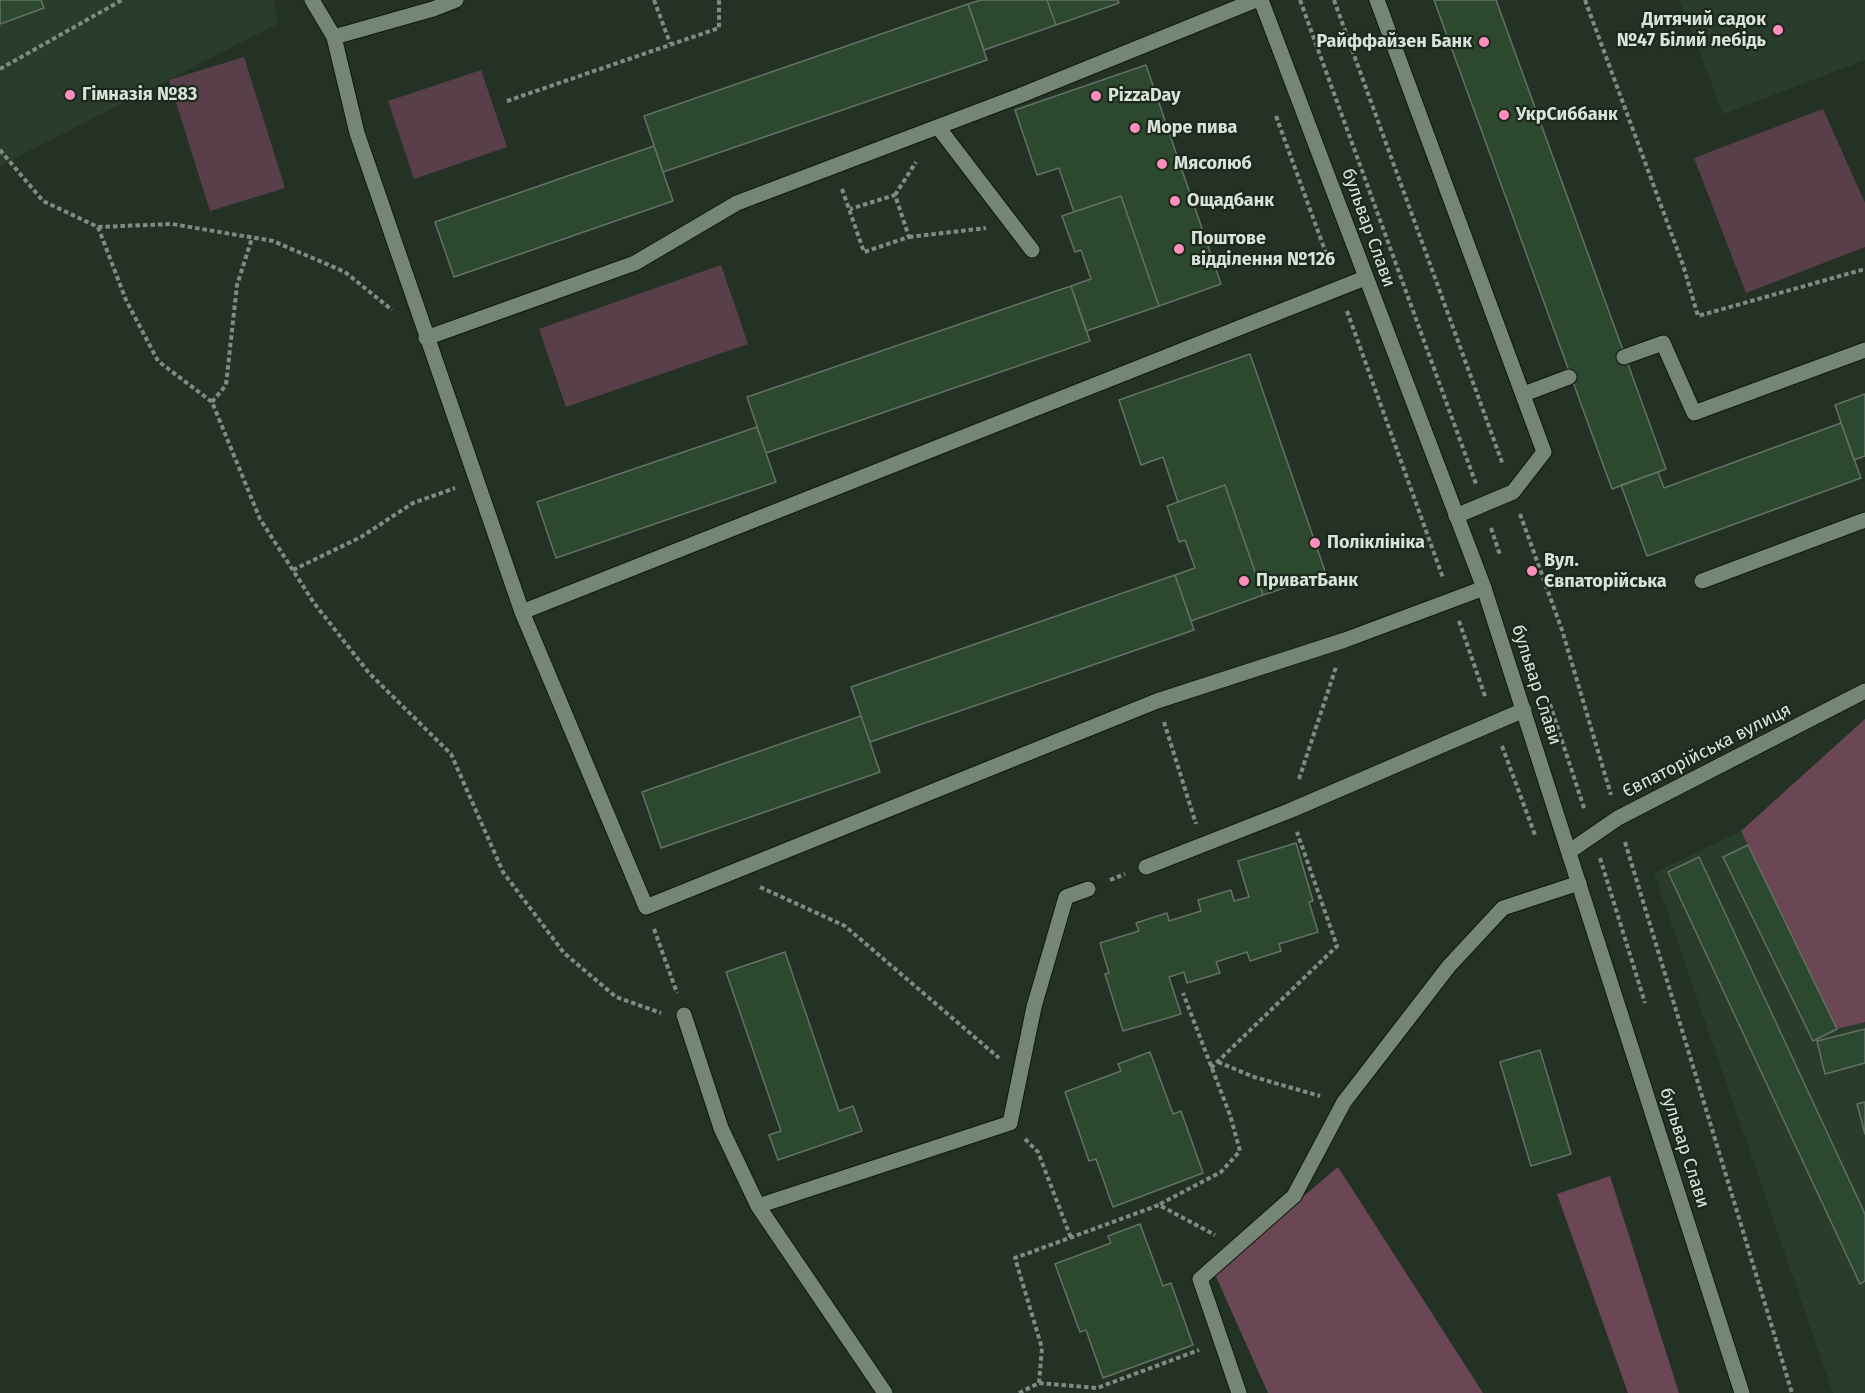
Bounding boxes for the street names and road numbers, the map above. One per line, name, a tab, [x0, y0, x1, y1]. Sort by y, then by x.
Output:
street label: бульвар Слави	[1336, 166, 1400, 290]
street label: бульвар Слави	[1506, 622, 1566, 748]
street label: Євпаторійська вулиця	[1619, 699, 1795, 803]
street label: бульвар Слави	[1654, 1085, 1714, 1211]

